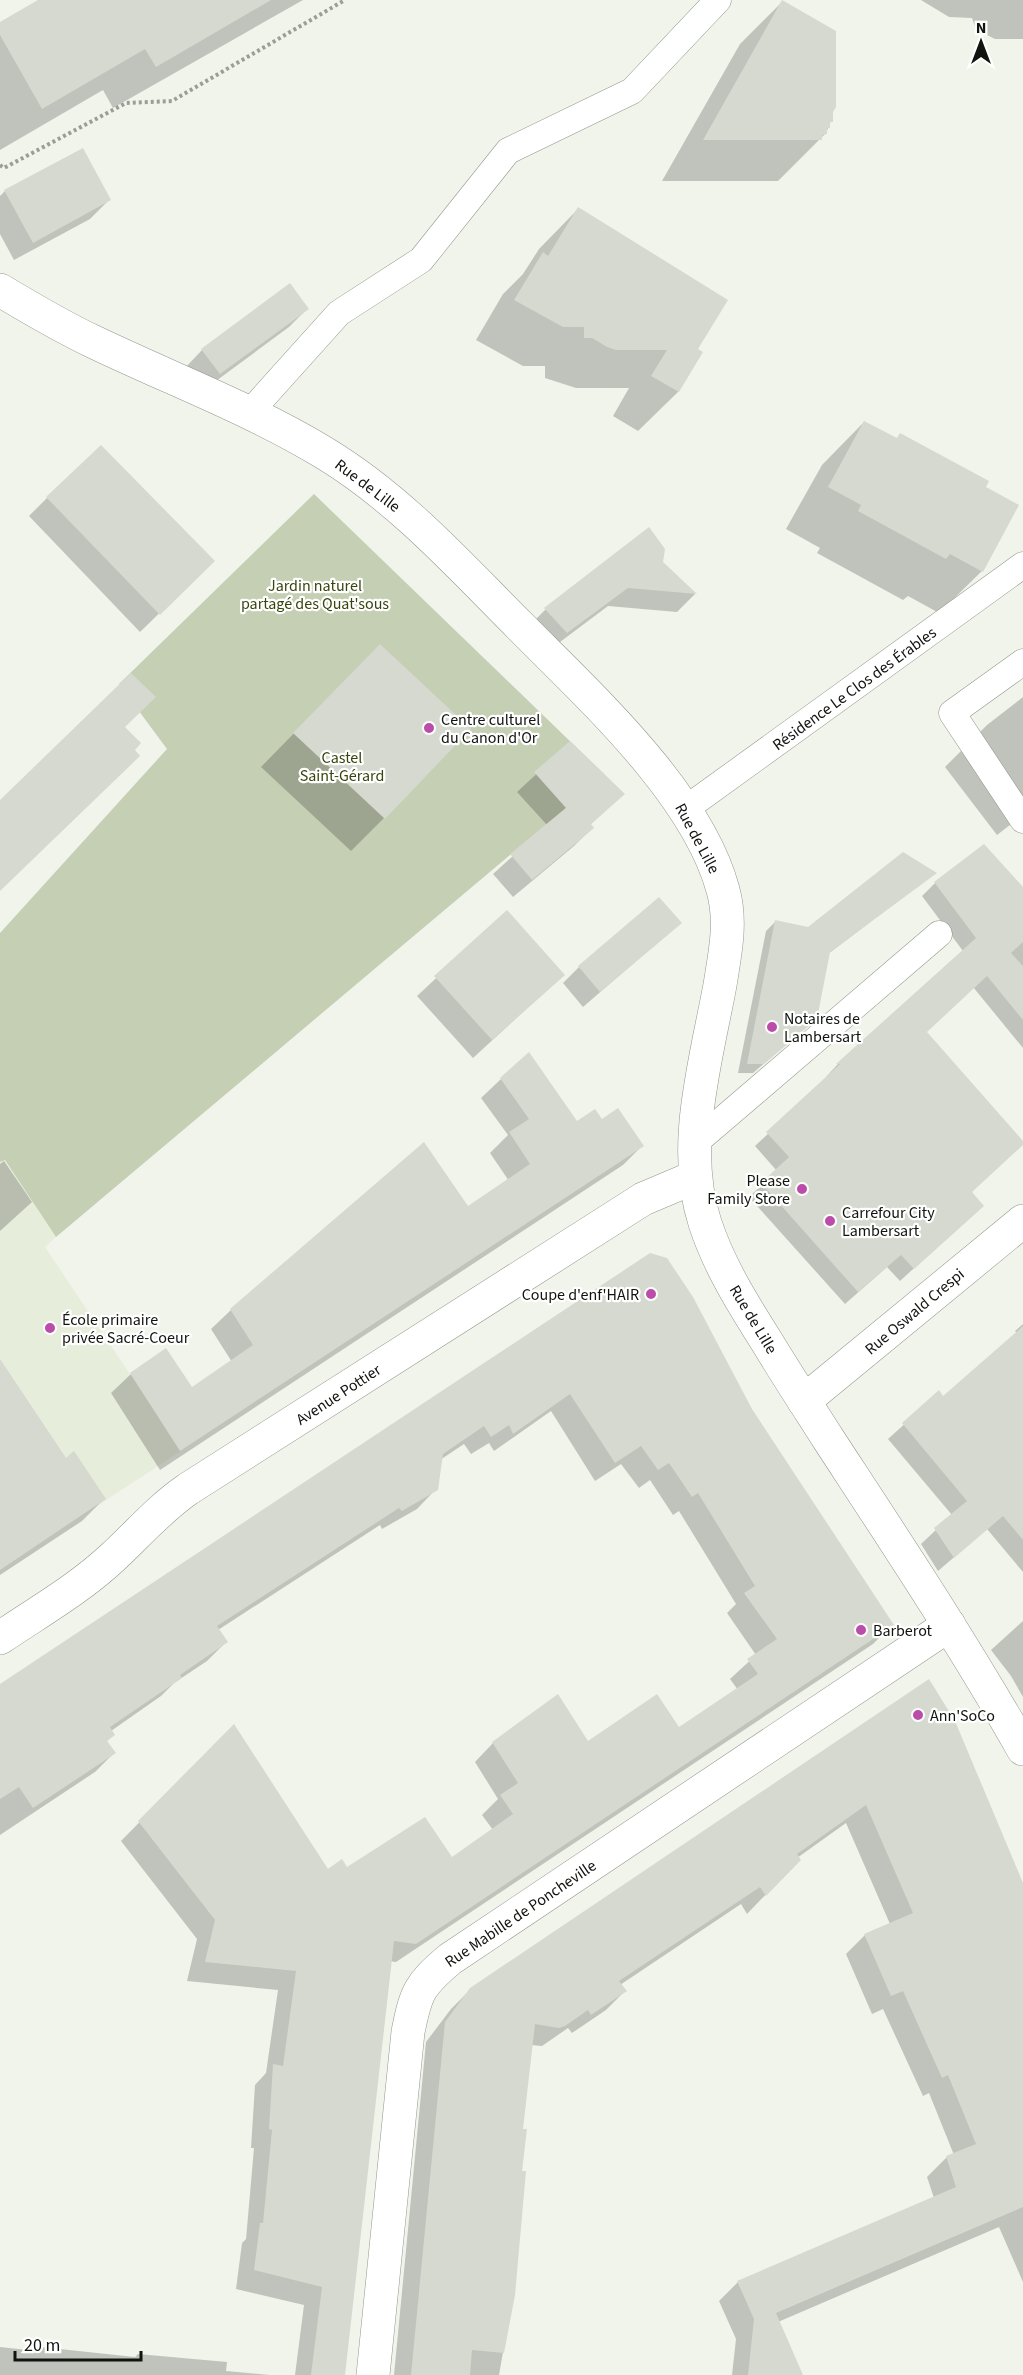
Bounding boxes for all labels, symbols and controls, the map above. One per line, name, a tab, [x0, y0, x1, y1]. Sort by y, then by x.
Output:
north arrow	[951, 12, 1011, 72]
text: N	[976, 17, 986, 39]
street label: Rue de Lille	[330, 454, 405, 518]
park label: Jardin naturel partagé des Quat'sous	[241, 575, 389, 615]
street label: Résidence Le Clos des Érables	[768, 622, 941, 756]
place label: Centre culturel du Canon d'Or	[441, 709, 540, 749]
marker: Centre culturel du Canon d'Or	[422, 721, 436, 735]
park label: Castel Saint-Gérard	[300, 747, 384, 787]
street label: Rue de Lille	[669, 799, 725, 878]
place label: Notaires de Lambersart	[784, 1008, 862, 1048]
marker: Notaires de Lambersart	[765, 1020, 779, 1034]
place label: Please Family Store	[707, 1170, 790, 1210]
marker: Please Family Store	[795, 1182, 809, 1196]
place label: Carrefour City Lambersart	[842, 1202, 935, 1242]
marker: Carrefour City Lambersart	[823, 1214, 837, 1228]
street label: Rue Oswald Crespi	[860, 1264, 969, 1360]
street label: Rue de Lille	[724, 1281, 782, 1358]
place label: Coupe d'enf'HAIR	[522, 1284, 639, 1306]
marker: Coupe d'enf'HAIR	[644, 1287, 658, 1301]
place label: École primaire privée Sacré-Coeur	[62, 1309, 190, 1349]
marker: École primaire privée Sacré-Coeur	[43, 1321, 57, 1335]
street label: Avenue Pottier	[292, 1359, 386, 1431]
place label: Barberot	[873, 1620, 933, 1642]
marker: Barberot	[854, 1623, 868, 1637]
place label: Ann'SoCo	[930, 1705, 995, 1727]
marker: Ann'SoCo	[911, 1708, 925, 1722]
street label: Rue Mabille de Poncheville	[440, 1855, 601, 1973]
scale bar	[15, 2324, 141, 2362]
text: 20 m	[24, 2333, 60, 2358]

